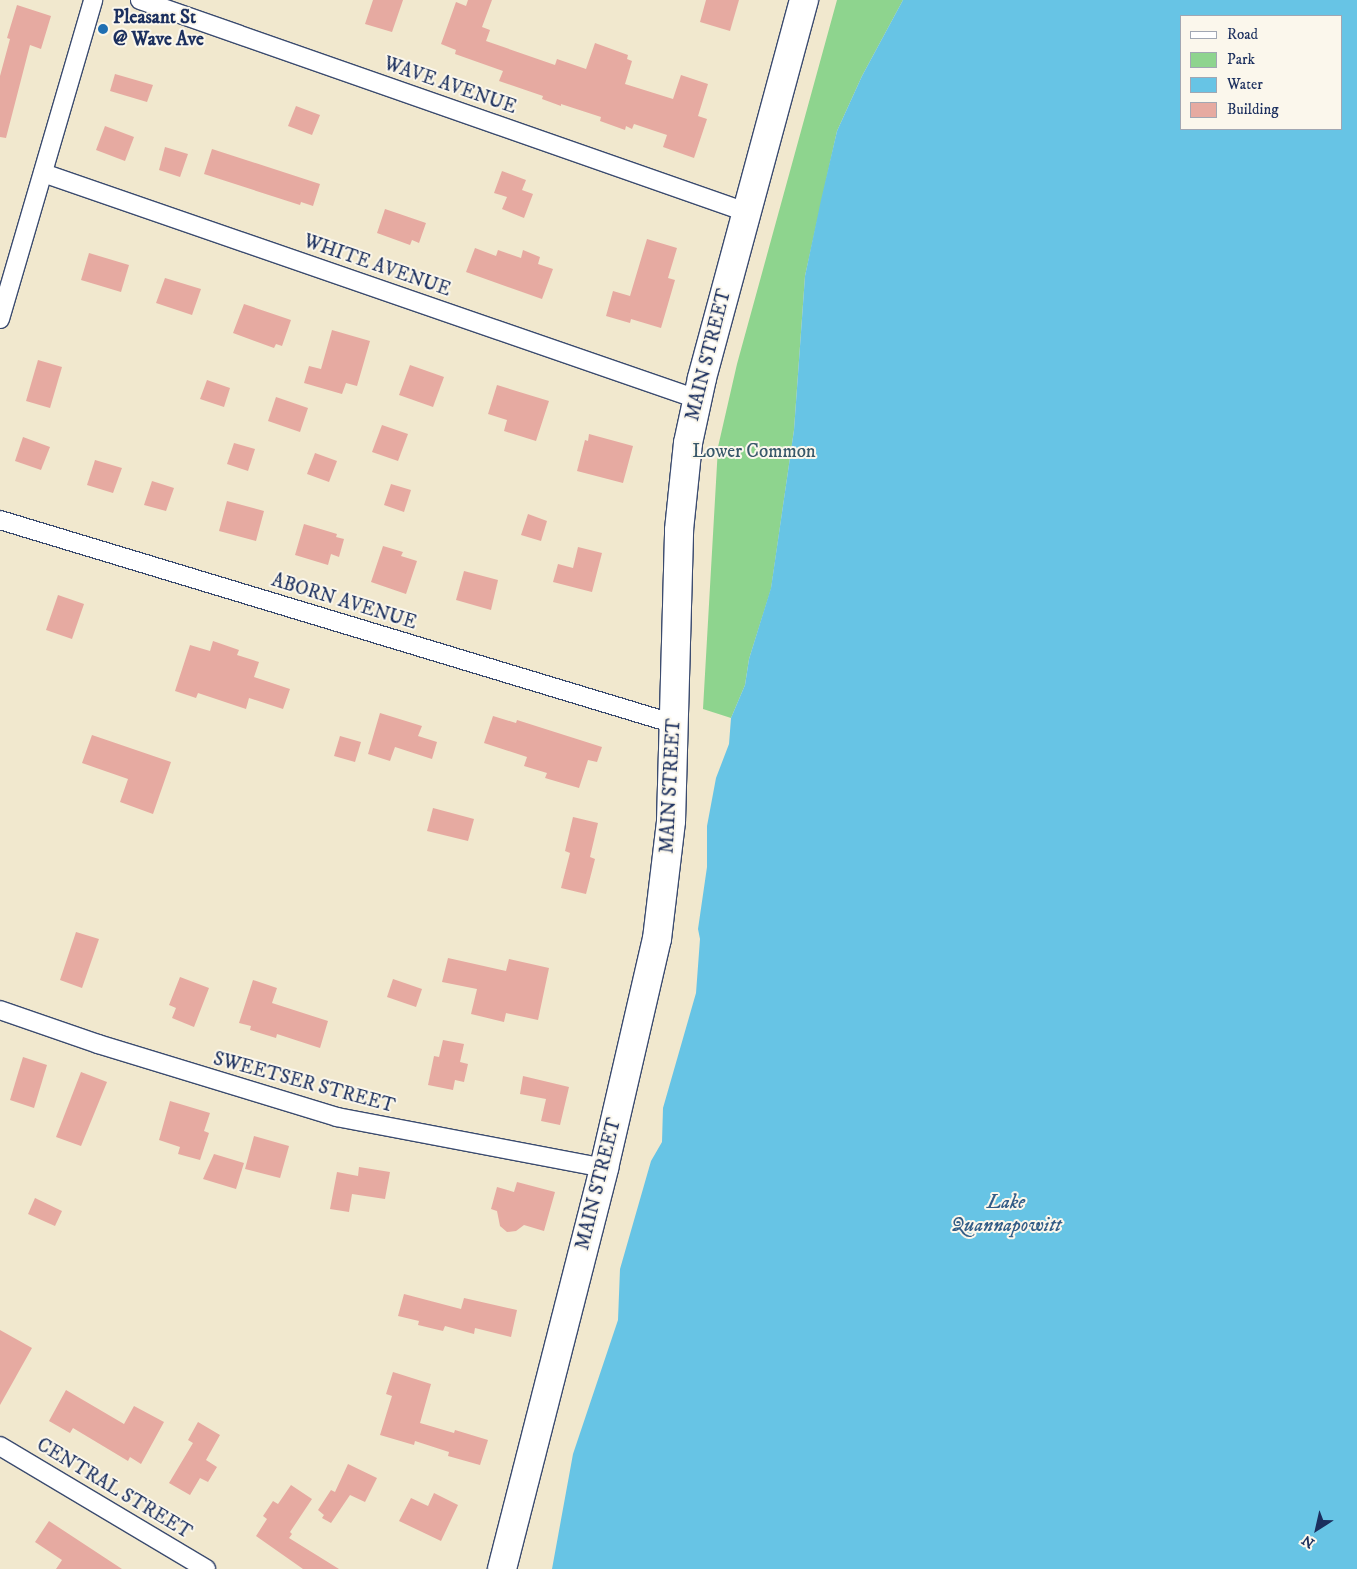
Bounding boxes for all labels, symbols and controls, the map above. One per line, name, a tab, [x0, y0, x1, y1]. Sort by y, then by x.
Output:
place label: Pleasant St @ Wave Ave	[113, 7, 204, 51]
legend	[1180, 15, 1342, 130]
marker: Pleasant St @ Wave Ave	[97, 23, 109, 35]
text: Road	[1227, 25, 1258, 44]
text: Park	[1227, 50, 1255, 69]
street label: WAVE AVENUE	[381, 53, 519, 119]
text: Water	[1227, 75, 1263, 94]
text: Building	[1227, 100, 1279, 119]
street label: WHITE AVENUE	[301, 230, 453, 302]
street label: MAIN STREET	[682, 287, 736, 423]
park label: Lower Common	[692, 441, 816, 463]
street label: ABORN AVENUE	[269, 569, 419, 635]
street label: MAIN STREET	[656, 718, 686, 854]
street label: SWEETSER STREET	[211, 1048, 397, 1118]
street label: MAIN STREET	[572, 1116, 626, 1252]
water label: Lake Quannapowitt	[951, 1191, 1061, 1238]
street label: CENTRAL STREET	[32, 1434, 196, 1544]
north arrow	[1292, 1504, 1342, 1554]
text: N	[1299, 1531, 1318, 1552]

